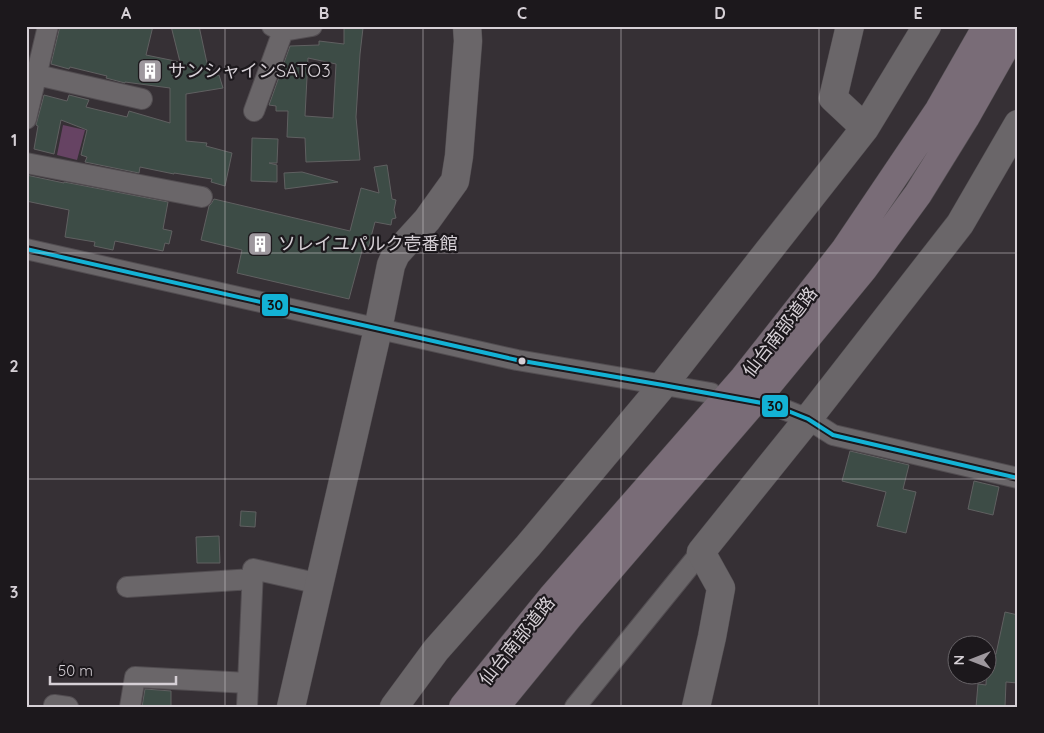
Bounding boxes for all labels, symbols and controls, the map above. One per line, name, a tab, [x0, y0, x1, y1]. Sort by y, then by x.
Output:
text: A	[121, 3, 132, 23]
text: B	[319, 3, 329, 23]
text: C	[517, 3, 527, 23]
text: D	[714, 3, 726, 23]
text: E	[913, 3, 923, 23]
building icon: サンシャインSATO3	[137, 58, 163, 84]
place label: サンシャインSATO3	[168, 59, 331, 82]
text: 1	[11, 130, 17, 150]
building icon: ソレイユパルク壱番館	[247, 231, 273, 257]
place label: ソレイユパルク壱番館	[278, 232, 458, 255]
street label: 仙台南部道路	[737, 282, 822, 381]
line badge: 30	[261, 293, 289, 317]
text: 30	[267, 296, 283, 314]
text: 2	[9, 356, 19, 376]
unlabelled marker	[517, 356, 527, 366]
line badge: 30	[761, 394, 789, 418]
text: 30	[767, 397, 783, 415]
text: 3	[10, 582, 18, 602]
street label: 仙台南部道路	[474, 591, 560, 690]
north arrow	[946, 636, 996, 686]
scale bar	[50, 653, 176, 685]
text: N	[950, 655, 968, 665]
text: 50 m	[58, 661, 93, 680]

